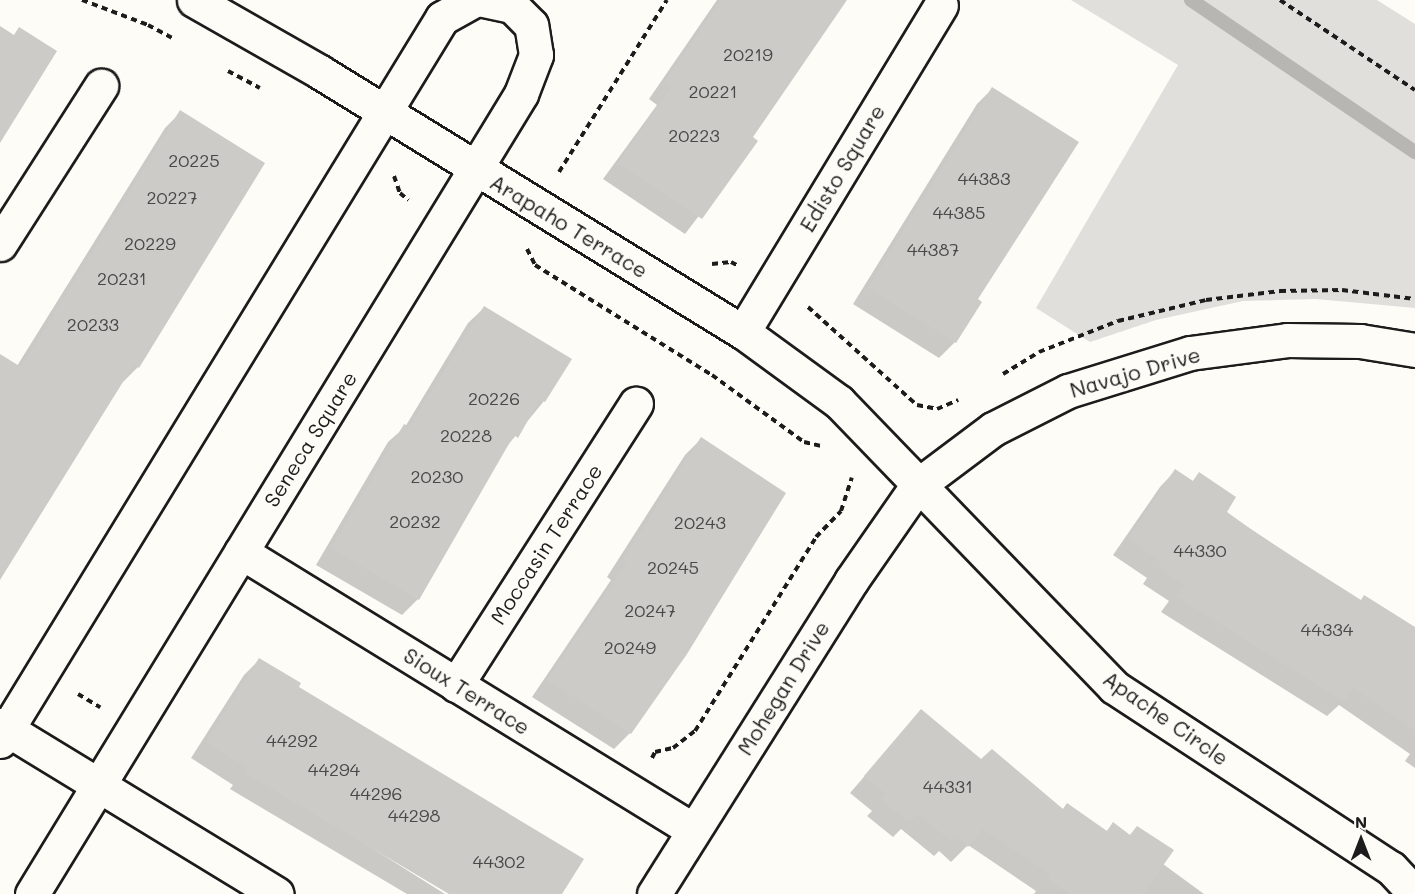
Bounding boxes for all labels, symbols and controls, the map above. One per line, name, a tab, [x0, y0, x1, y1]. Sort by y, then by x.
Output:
house number: 20219	[723, 43, 773, 65]
house number: 20221	[688, 80, 738, 102]
street label: Edisto Square	[794, 100, 890, 236]
house number: 20223	[668, 124, 720, 146]
house number: 20225	[168, 149, 220, 171]
house number: 44383	[957, 167, 1011, 189]
street label: Arapaho Terrace	[486, 169, 652, 283]
house number: 20227	[146, 186, 198, 208]
house number: 44385	[932, 201, 986, 223]
house number: 20229	[124, 232, 176, 254]
house number: 44387	[907, 238, 959, 260]
house number: 20231	[97, 267, 147, 289]
house number: 20233	[67, 313, 119, 335]
street label: Navajo Drive	[1067, 341, 1203, 403]
street label: Seneca Square	[258, 367, 362, 511]
house number: 20226	[468, 387, 520, 409]
house number: 20228	[440, 424, 492, 446]
street label: Moccasin Terrace	[485, 459, 607, 629]
house number: 20230	[411, 465, 463, 487]
house number: 20232	[389, 510, 441, 532]
house number: 20243	[674, 511, 726, 533]
house number: 44330	[1173, 539, 1227, 561]
house number: 20245	[647, 556, 699, 578]
house number: 20247	[624, 599, 676, 621]
street label: Mohegan Drive	[732, 616, 834, 760]
house number: 44334	[1301, 618, 1353, 640]
house number: 20249	[604, 636, 656, 658]
street label: Sioux Terrace	[399, 642, 535, 740]
street label: Apache Circle	[1099, 666, 1233, 770]
house number: 44292	[266, 729, 318, 751]
house number: 44294	[308, 758, 360, 780]
house number: 44331	[923, 775, 973, 797]
house number: 44296	[350, 782, 402, 804]
house number: 44298	[388, 804, 440, 826]
north arrow	[1331, 810, 1391, 870]
text: N	[1355, 811, 1367, 832]
house number: 44302	[473, 850, 525, 872]

